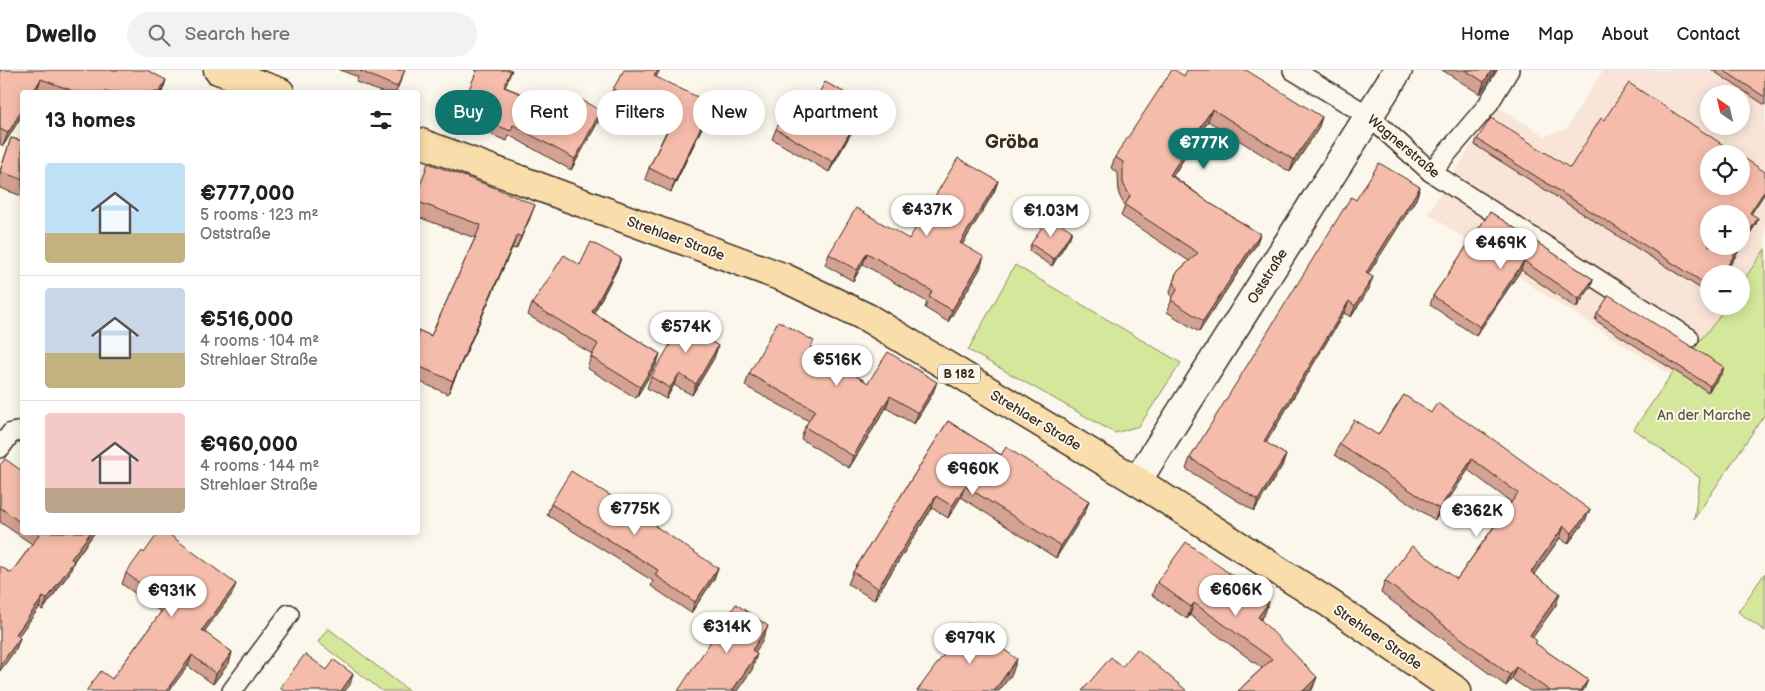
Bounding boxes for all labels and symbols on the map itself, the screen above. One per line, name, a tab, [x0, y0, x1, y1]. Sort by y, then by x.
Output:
north arrow	[1700, 85, 1750, 135]
street label: Wagnerstraße	[1364, 111, 1443, 182]
pin: €777K	[1169, 128, 1239, 170]
district label: Gröba	[985, 131, 1039, 154]
pin: €437K	[892, 194, 962, 237]
pin: €1.03M	[1010, 196, 1092, 238]
street label: Strehlaer Straße	[625, 213, 727, 264]
pin: €469K	[1466, 228, 1536, 270]
street label: Oststraße	[1244, 246, 1291, 307]
pin: €574K	[651, 312, 721, 354]
pin: €516K	[802, 344, 872, 387]
road number: B 182	[938, 364, 980, 384]
street label: Strehlaer Straße	[987, 387, 1084, 454]
park label: An der Marche	[1657, 407, 1751, 424]
pin: €960K	[938, 454, 1008, 496]
pin: €775K	[600, 494, 670, 536]
pin: €362K	[1442, 496, 1512, 538]
pin: €606K	[1201, 574, 1271, 617]
pin: €931K	[137, 576, 207, 618]
street label: Strehlaer Straße	[1330, 602, 1425, 673]
pin: €314K	[692, 612, 762, 654]
pin: €979K	[935, 622, 1005, 665]

